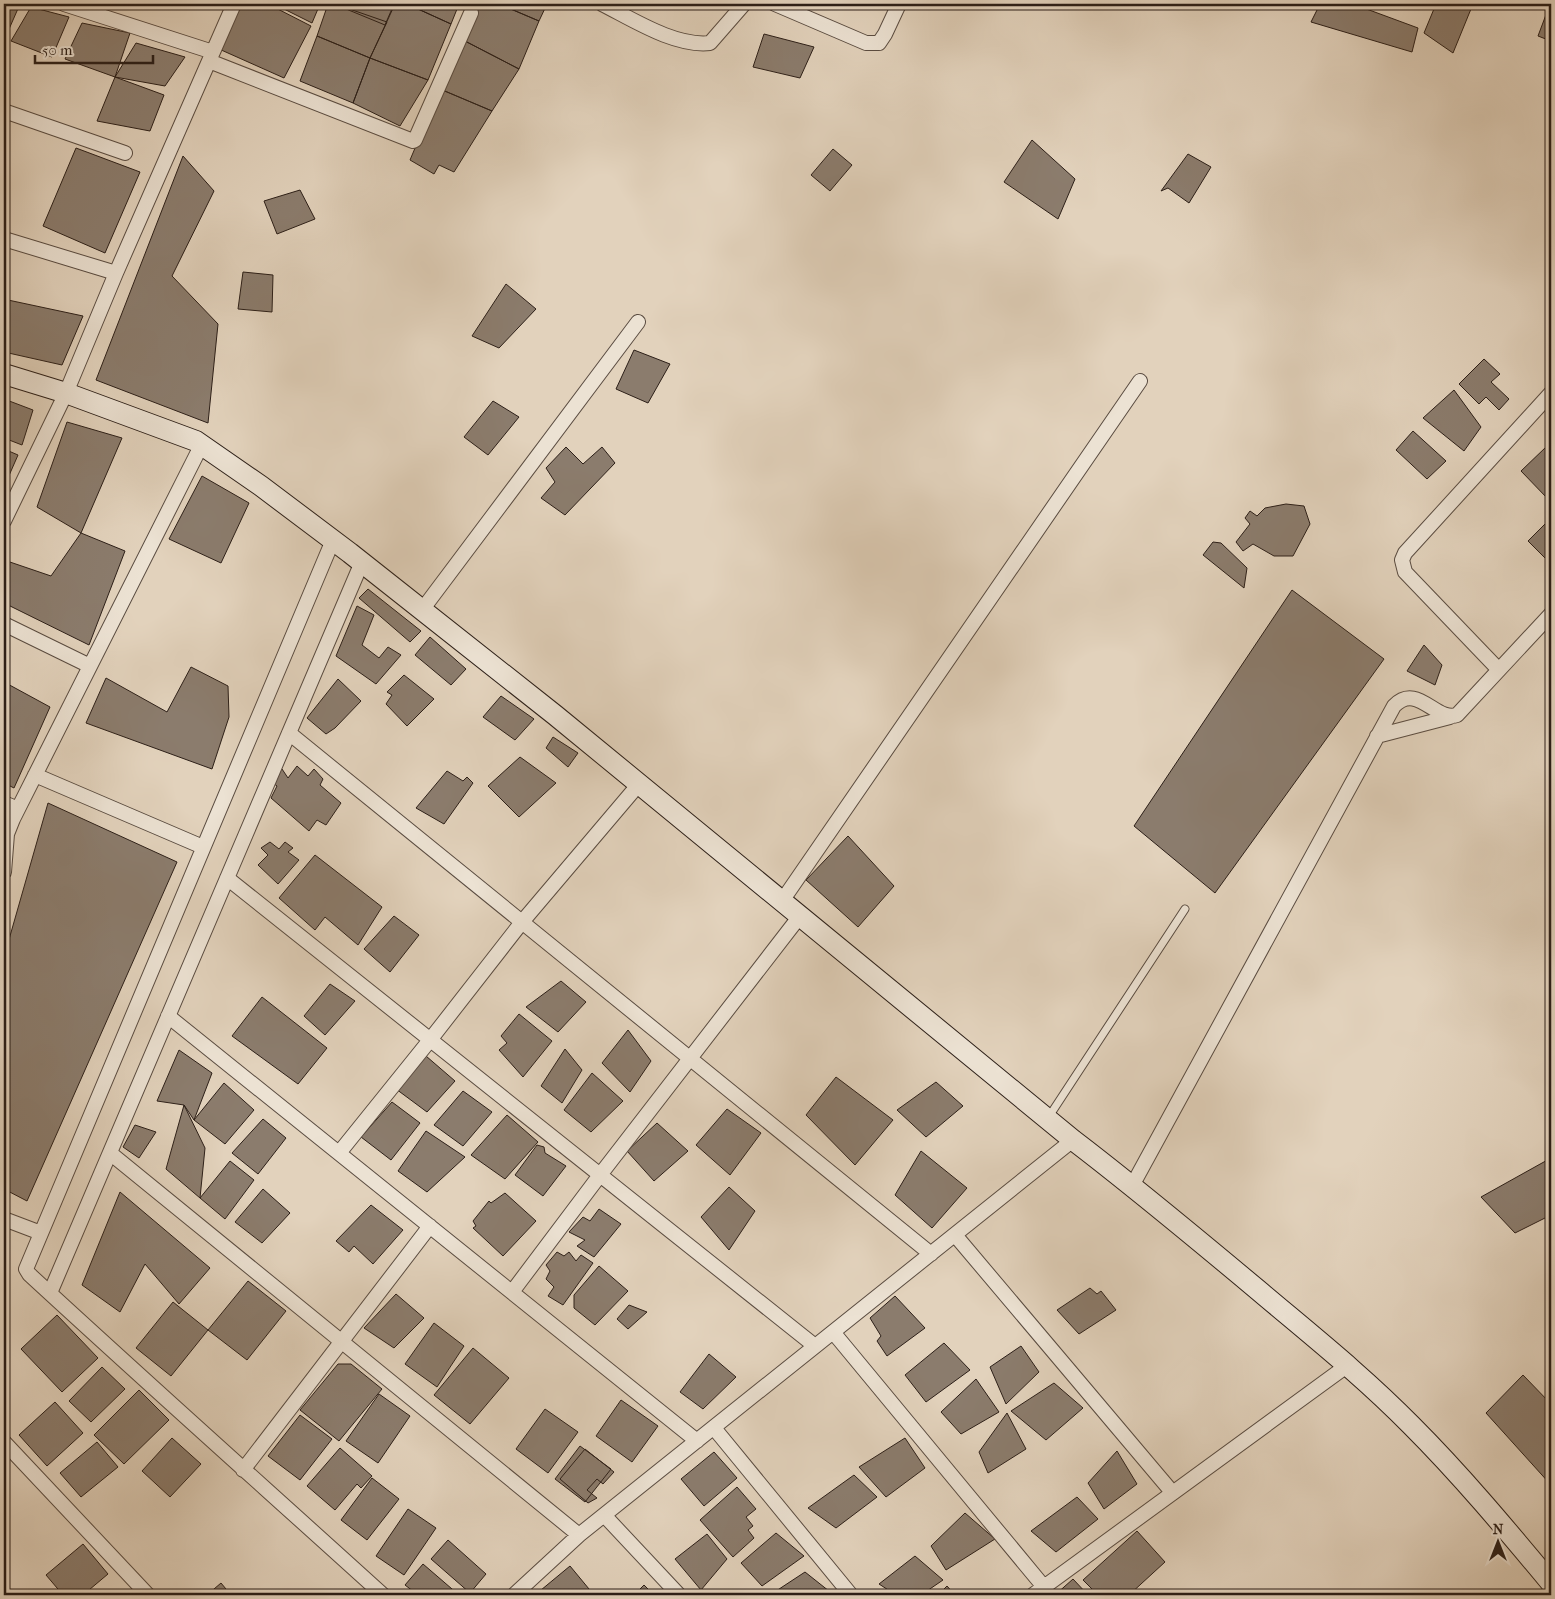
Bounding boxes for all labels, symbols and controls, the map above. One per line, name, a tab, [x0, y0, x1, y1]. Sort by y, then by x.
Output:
scale bar	[35, 32, 152, 64]
text: 50 m	[42, 41, 73, 59]
north arrow	[1472, 1516, 1522, 1566]
text: N	[1493, 1521, 1504, 1538]

